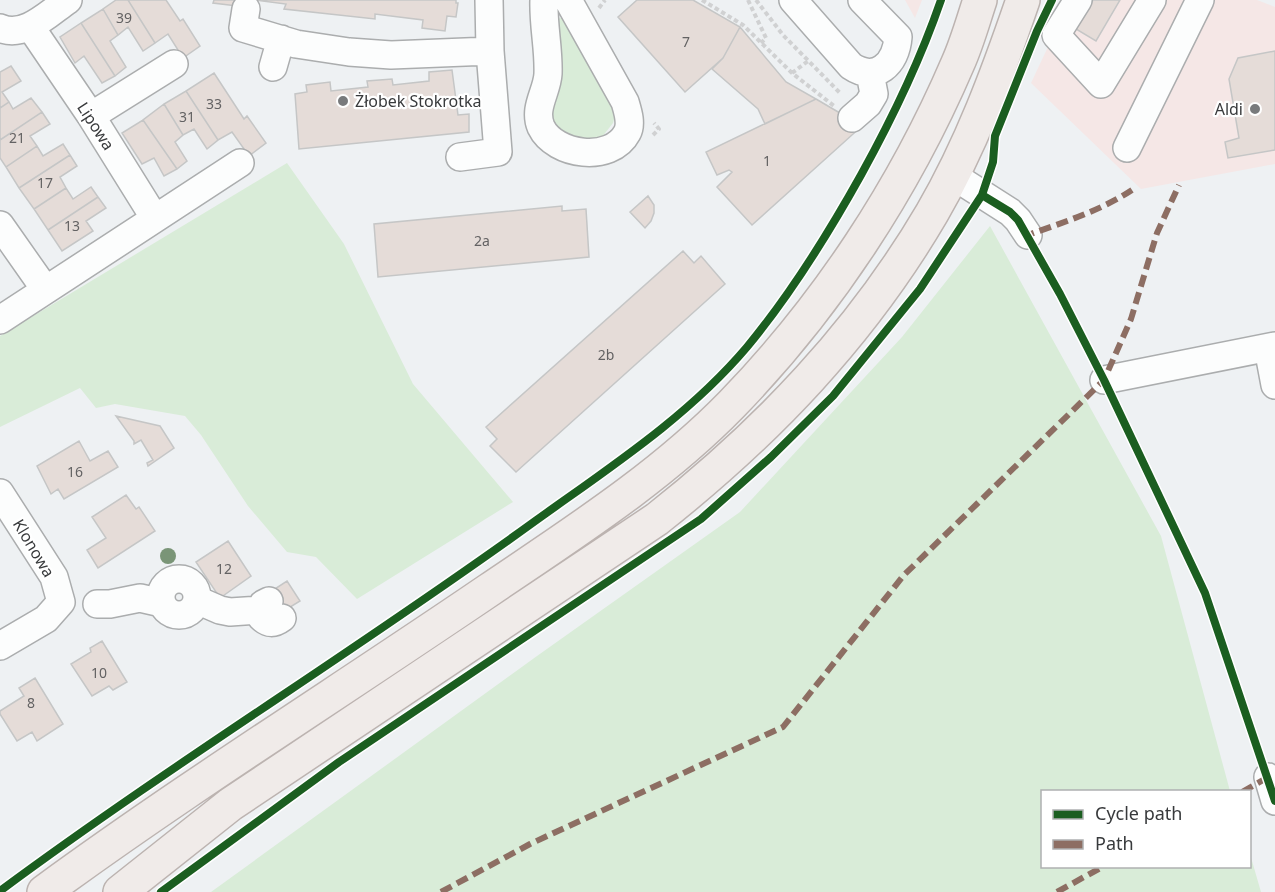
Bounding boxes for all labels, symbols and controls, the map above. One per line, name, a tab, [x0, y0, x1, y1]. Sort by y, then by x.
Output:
house number: 39	[116, 8, 132, 27]
house number: 7	[682, 32, 690, 51]
place label: Żłobek Stokrotka	[355, 90, 482, 112]
house number: 33	[206, 94, 222, 113]
marker: Żłobek Stokrotka	[336, 94, 350, 108]
street label: Lipowa	[72, 98, 120, 154]
place label: Aldi	[1215, 98, 1243, 120]
marker: Aldi	[1248, 102, 1262, 116]
house number: 31	[179, 107, 195, 126]
house number: 21	[9, 128, 25, 147]
house number: 1	[763, 151, 771, 170]
house number: 17	[37, 173, 53, 192]
house number: 13	[64, 216, 80, 235]
house number: 2a	[474, 231, 490, 250]
house number: 2b	[598, 345, 614, 364]
house number: 16	[67, 462, 83, 481]
street label: Klonowa	[8, 515, 60, 581]
house number: 12	[216, 559, 232, 578]
house number: 10	[91, 663, 107, 682]
house number: 8	[27, 693, 35, 712]
legend	[1041, 790, 1251, 868]
text: Cycle path	[1095, 801, 1182, 825]
text: Path	[1095, 831, 1134, 855]

